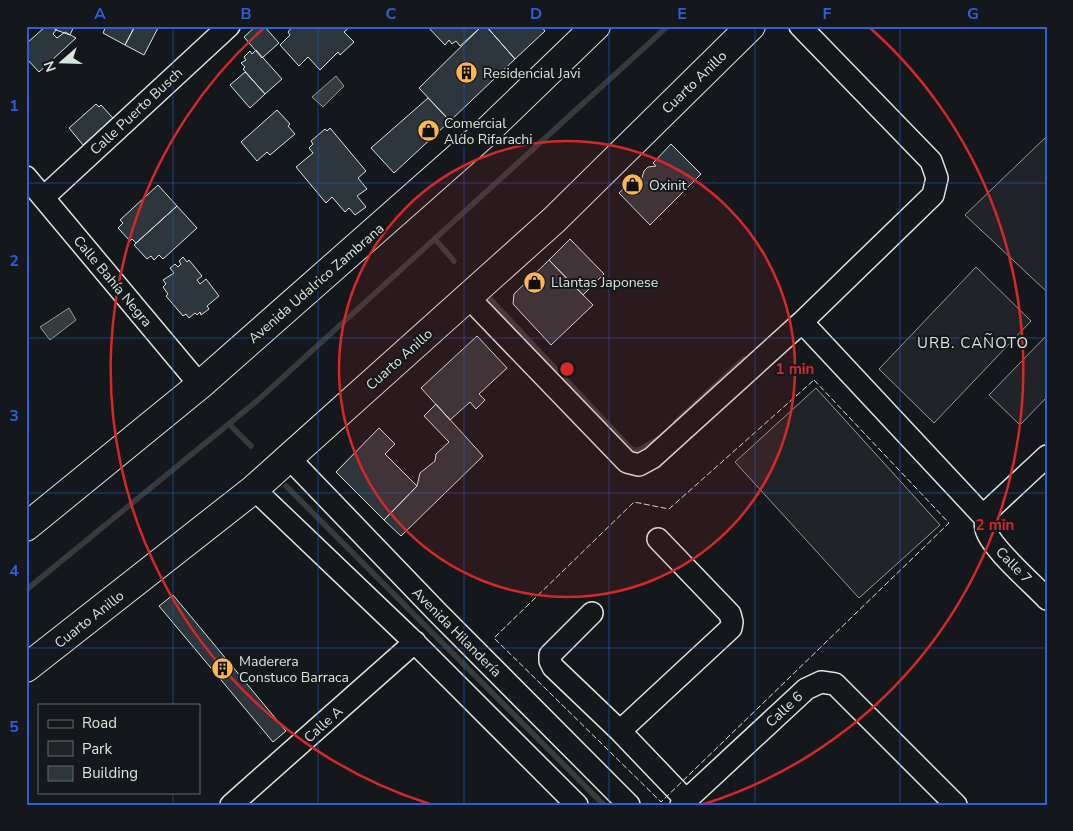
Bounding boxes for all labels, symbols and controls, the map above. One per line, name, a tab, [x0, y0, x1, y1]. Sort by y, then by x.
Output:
text: A	[94, 3, 106, 25]
text: B	[240, 3, 252, 25]
text: C	[386, 3, 397, 25]
text: D	[530, 3, 542, 25]
text: E	[677, 3, 687, 25]
text: F	[823, 3, 832, 25]
text: G	[967, 3, 979, 25]
north arrow	[38, 38, 88, 88]
street label: Cuarto Anillo	[658, 46, 731, 118]
text: N	[40, 58, 61, 74]
building icon: Residencial Javi	[455, 61, 479, 85]
street label: Calle Puerto Busch	[86, 63, 187, 159]
place label: Residencial Javi	[483, 64, 580, 83]
text: 1	[9, 95, 19, 117]
place label: Comercial Aldo Rifarachi	[444, 114, 533, 149]
shop icon: Comercial Aldo Rifarachi	[416, 119, 440, 143]
shop icon: Oxinit	[621, 173, 645, 197]
place label: Oxinit	[649, 176, 687, 195]
street label: Avenida Udalrico Zambrana	[244, 219, 388, 348]
street label: Calle Bahía Negra	[69, 232, 156, 331]
text: 2	[9, 250, 19, 272]
shop icon: Llantas Japonese	[523, 270, 547, 294]
place label: Llantas Japonese	[551, 273, 658, 292]
street label: Cuarto Anillo	[362, 324, 437, 394]
district label: URB. CAÑOTO	[917, 333, 1029, 353]
text: 1 min	[776, 359, 814, 379]
centre of rings	[558, 360, 576, 378]
text: 3	[9, 405, 19, 427]
text: 2 min	[976, 515, 1014, 535]
street label: Calle 7	[991, 543, 1036, 588]
text: 4	[9, 560, 19, 582]
street label: Avenida Hilandería	[408, 583, 506, 681]
street label: Cuarto Anillo	[51, 586, 128, 653]
place label: Maderera Constuco Barraca	[239, 652, 349, 687]
building icon: Maderera Constuco Barraca	[211, 657, 235, 681]
street label: Calle 6	[762, 687, 807, 731]
street label: Calle A	[300, 702, 347, 747]
legend	[38, 704, 200, 794]
text: Road	[82, 713, 117, 733]
text: 5	[9, 716, 19, 738]
text: Park	[82, 739, 112, 759]
text: Building	[82, 763, 138, 783]

